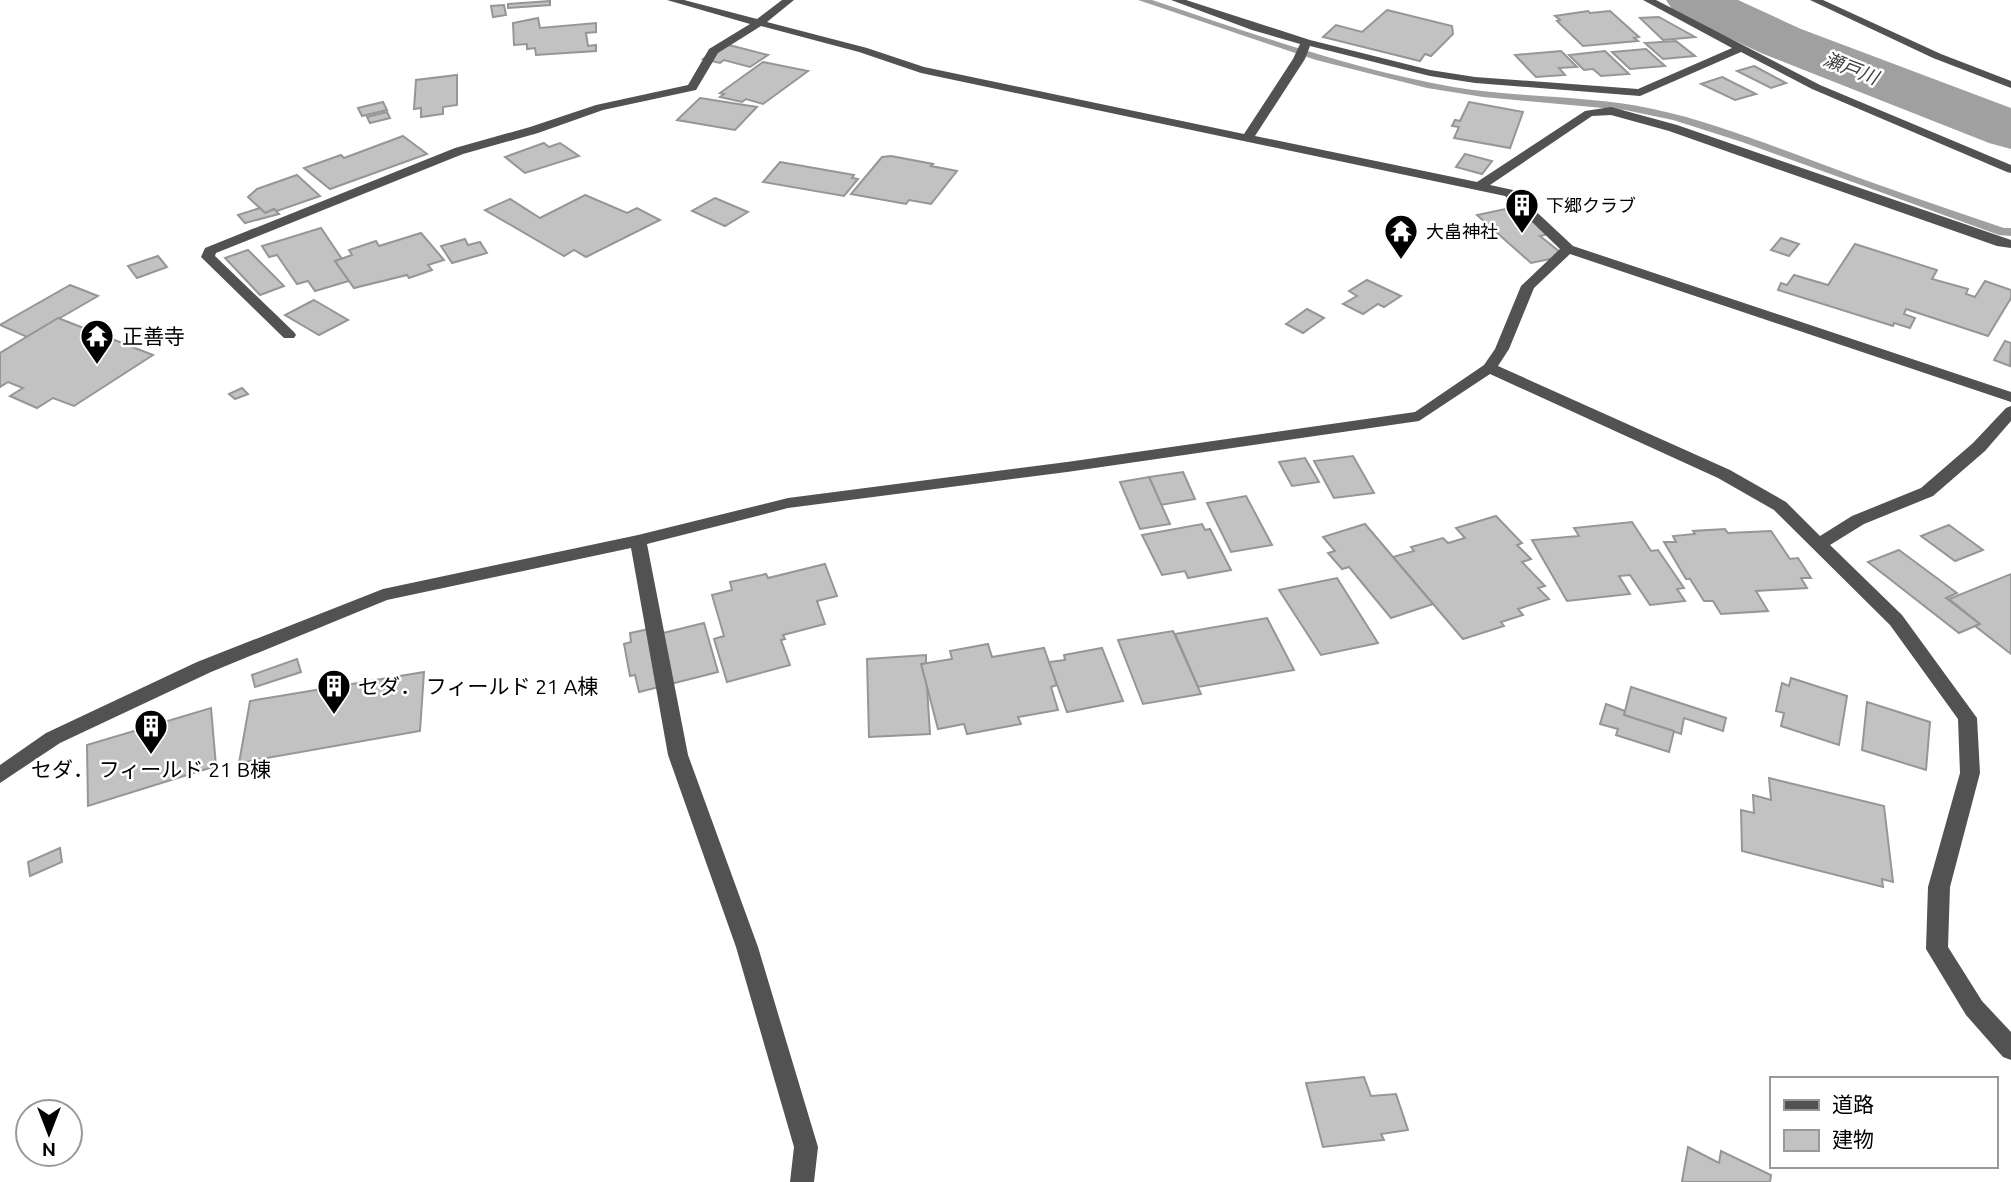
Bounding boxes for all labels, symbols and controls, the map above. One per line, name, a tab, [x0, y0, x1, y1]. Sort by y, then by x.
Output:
water label: 瀬戸川	[1820, 48, 1883, 89]
building icon: 下郷クラブ	[1503, 186, 1541, 235]
place label: 下郷クラブ	[1546, 195, 1636, 215]
temple icon: 大畠神社	[1382, 212, 1420, 261]
place label: 大畠神社	[1426, 221, 1498, 241]
temple icon: 正善寺	[78, 317, 116, 366]
place label: 正善寺	[122, 324, 185, 348]
building icon: セダ． フィールド 21 A棟	[315, 667, 353, 716]
place label: セダ． フィールド 21 A棟	[358, 674, 598, 698]
building icon: セダ． フィールド 21 B棟	[132, 707, 170, 756]
place label: セダ． フィールド 21 B棟	[31, 757, 271, 781]
legend	[1770, 1077, 1997, 1168]
text: 道路	[1832, 1092, 1874, 1116]
north arrow	[14, 1098, 84, 1168]
text: 建物	[1832, 1127, 1874, 1151]
text: N	[42, 1139, 56, 1161]

